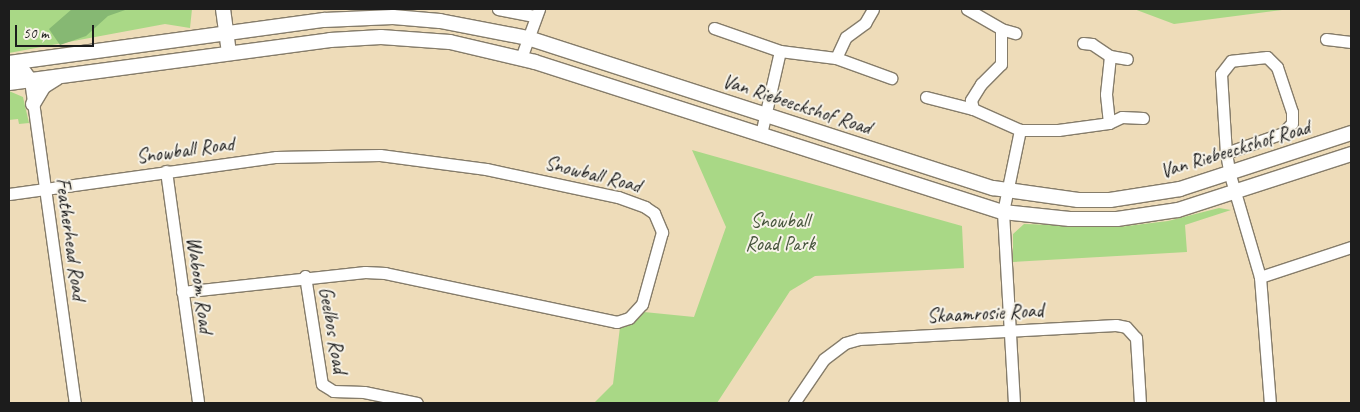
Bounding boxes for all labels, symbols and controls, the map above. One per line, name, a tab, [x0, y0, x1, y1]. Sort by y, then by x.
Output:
scale bar	[18, 15, 96, 47]
text: 50 m	[23, 24, 49, 43]
street label: Van Riebeeckshof Road	[719, 69, 875, 139]
street label: Van Riebeeckshof Road	[1157, 115, 1313, 183]
street label: Snowball Road	[135, 131, 235, 169]
street label: Snowball Road	[543, 151, 643, 197]
street label: Featherhead Road	[51, 177, 91, 301]
park label: Snowball Road Park	[745, 208, 815, 255]
street label: Waboom Road	[181, 236, 219, 334]
street label: Geelbos Road	[314, 285, 352, 375]
street label: Skaamrosie Road	[927, 298, 1043, 328]

